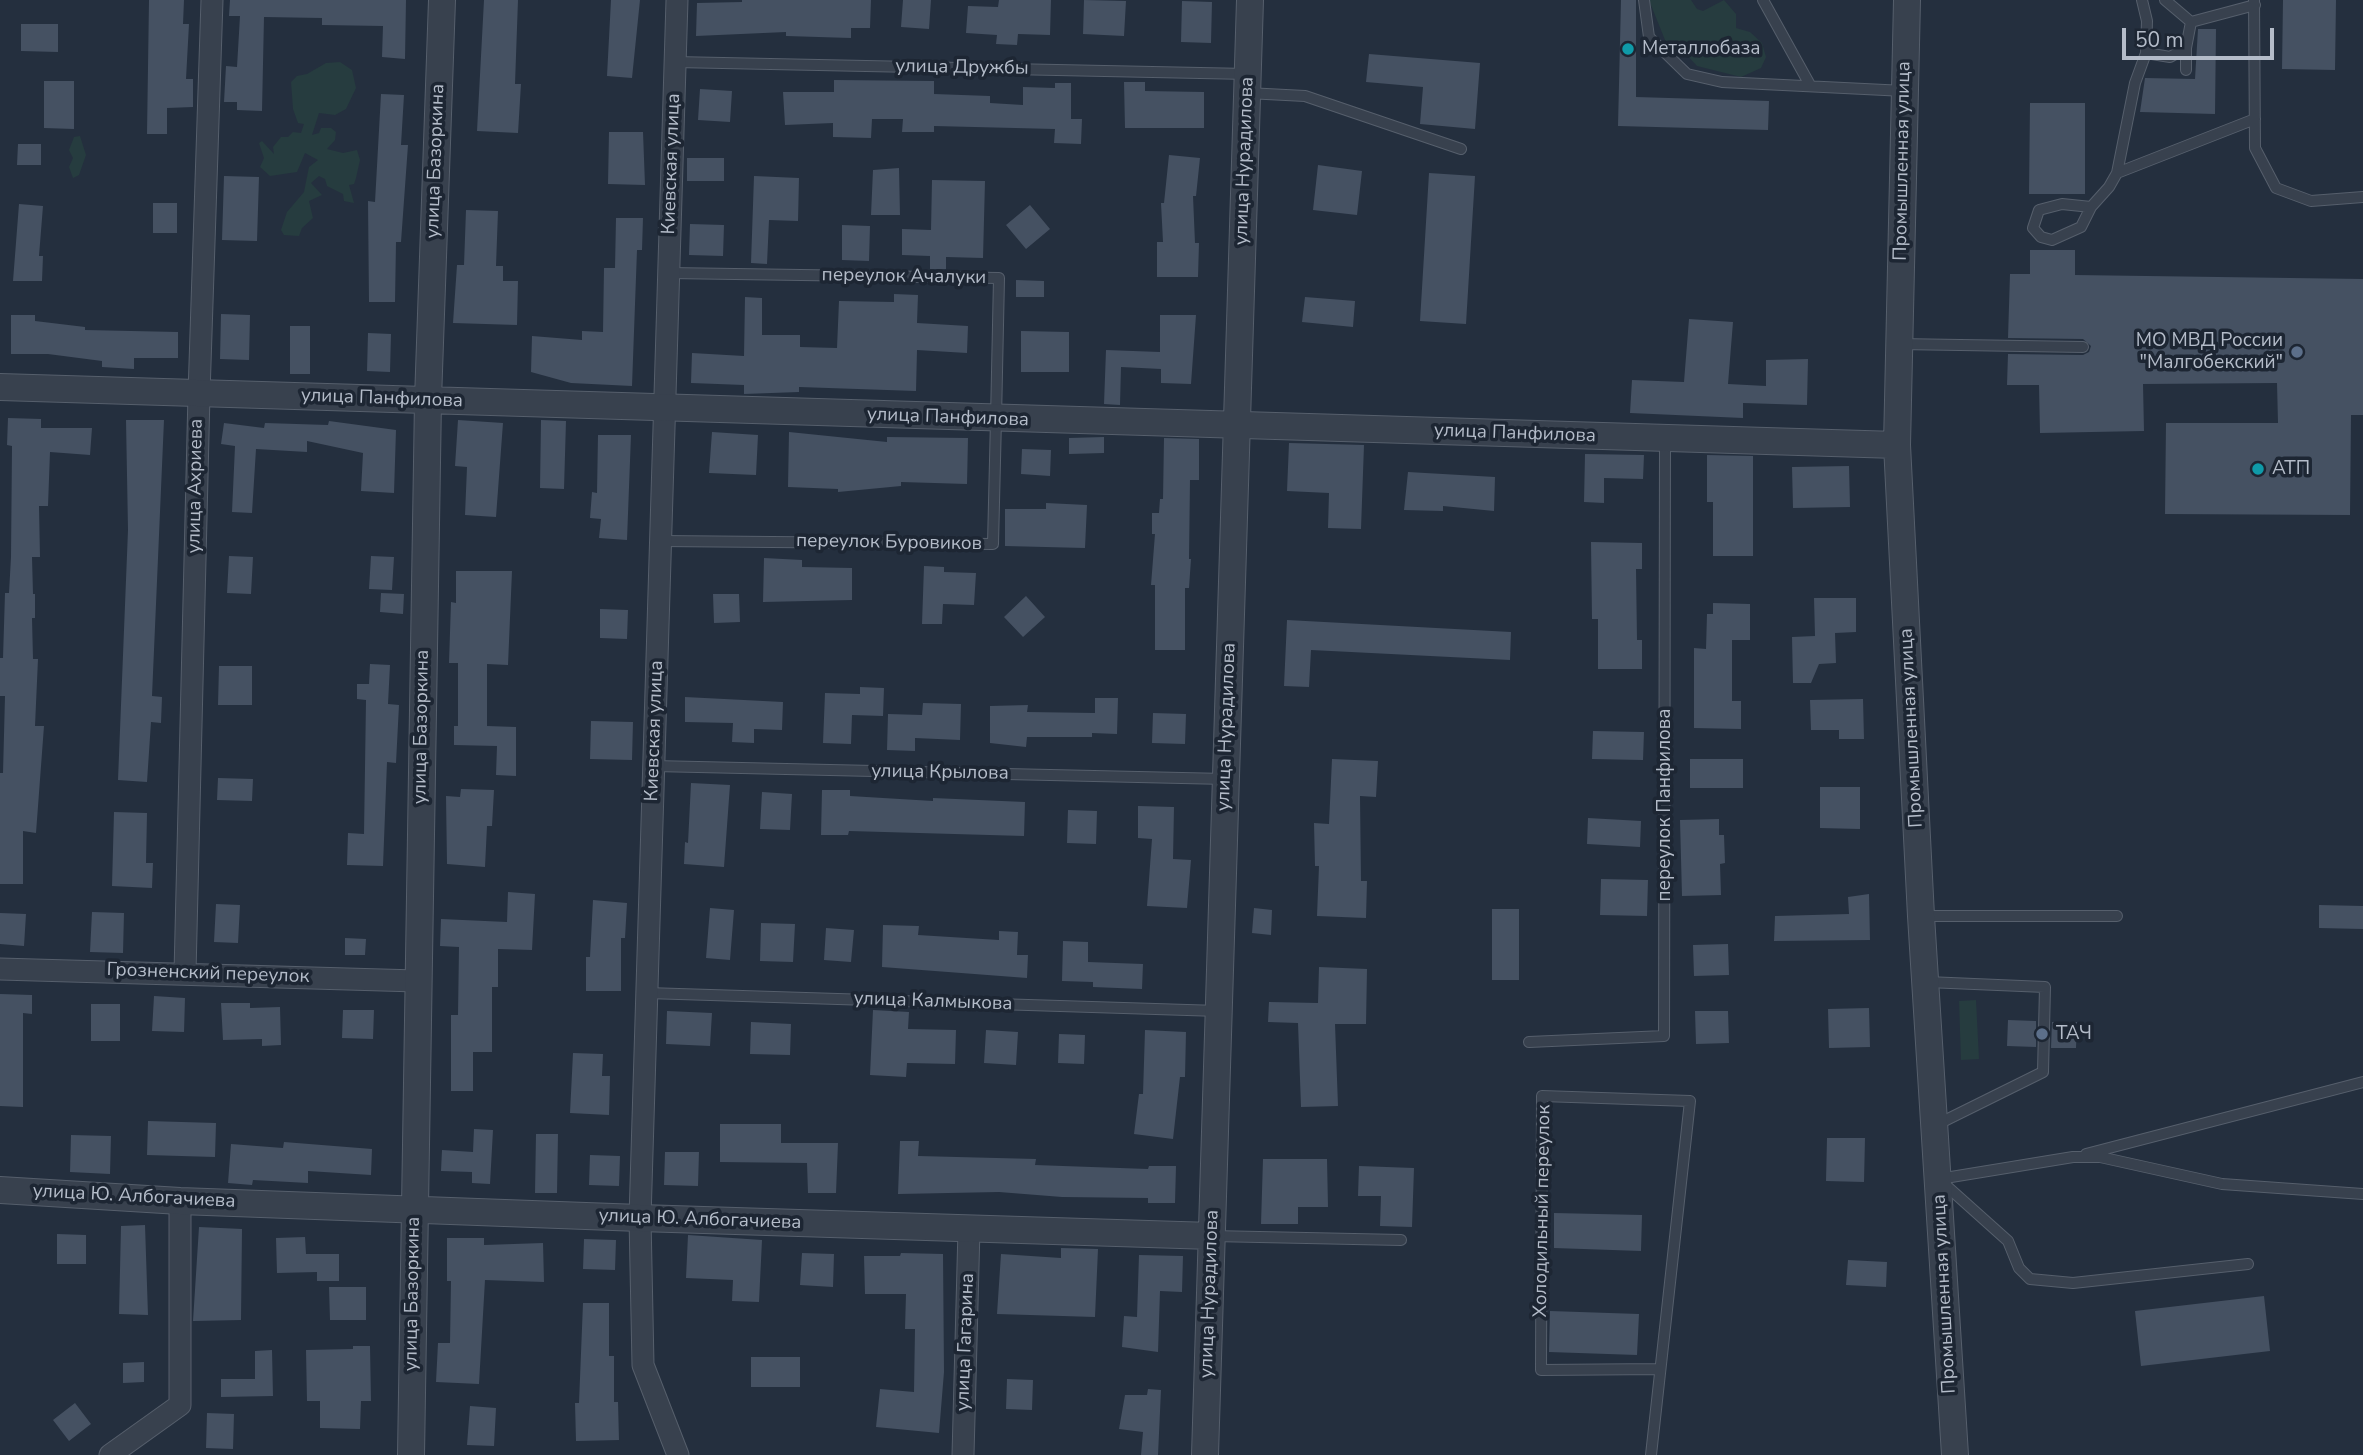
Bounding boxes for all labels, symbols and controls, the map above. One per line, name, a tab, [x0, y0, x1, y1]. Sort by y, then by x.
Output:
scale bar	[2125, 14, 2277, 58]
text: 50 m	[2135, 26, 2184, 54]
place label: Металлобаза	[1642, 38, 1760, 60]
marker: Металлобаза	[1620, 41, 1636, 57]
street label: улица Дружбы	[895, 55, 1029, 81]
street label: Промышленная улица	[1890, 61, 1916, 261]
street label: улица Нурадилова	[1231, 76, 1259, 246]
street label: улица Базоркина	[422, 83, 450, 239]
street label: Киевская улица	[658, 93, 686, 235]
street label: переулок Ачалуки	[822, 264, 986, 290]
place label: МО МВД России "Малгобекский"	[2136, 330, 2283, 374]
marker: МО МВД России "Малгобекский"	[2289, 344, 2305, 360]
street label: улица Панфилова	[301, 385, 463, 413]
street label: улица Панфилова	[867, 404, 1029, 432]
street label: улица Ахриева	[183, 418, 209, 554]
street label: улица Панфилова	[1434, 420, 1596, 448]
place label: АТП	[2272, 458, 2310, 480]
marker: АТП	[2250, 461, 2266, 477]
street label: переулок Буровиков	[796, 530, 982, 556]
street label: Промышленная улица	[1895, 628, 1929, 828]
street label: улица Нурадилова	[1213, 642, 1241, 812]
street label: улица Базоркина	[409, 650, 435, 804]
street label: Киевская улица	[641, 660, 669, 802]
street label: переулок Панфилова	[1654, 708, 1676, 902]
street label: улица Крылова	[871, 760, 1009, 786]
street label: Грозненский переулок	[106, 959, 310, 989]
street label: улица Калмыкова	[853, 988, 1013, 1016]
place label: ТАЧ	[2056, 1023, 2092, 1045]
marker: ТАЧ	[2034, 1026, 2050, 1042]
street label: Холодильный переулок	[1530, 1104, 1556, 1318]
street label: улица Ю. Албогачиева	[32, 1180, 236, 1214]
street label: Промышленная улица	[1928, 1194, 1962, 1394]
street label: улица Ю. Албогачиева	[598, 1205, 802, 1235]
street label: улица Нурадилова	[1196, 1209, 1224, 1379]
street label: улица Базоркина	[400, 1217, 426, 1371]
street label: улица Гагарина	[952, 1273, 980, 1411]

